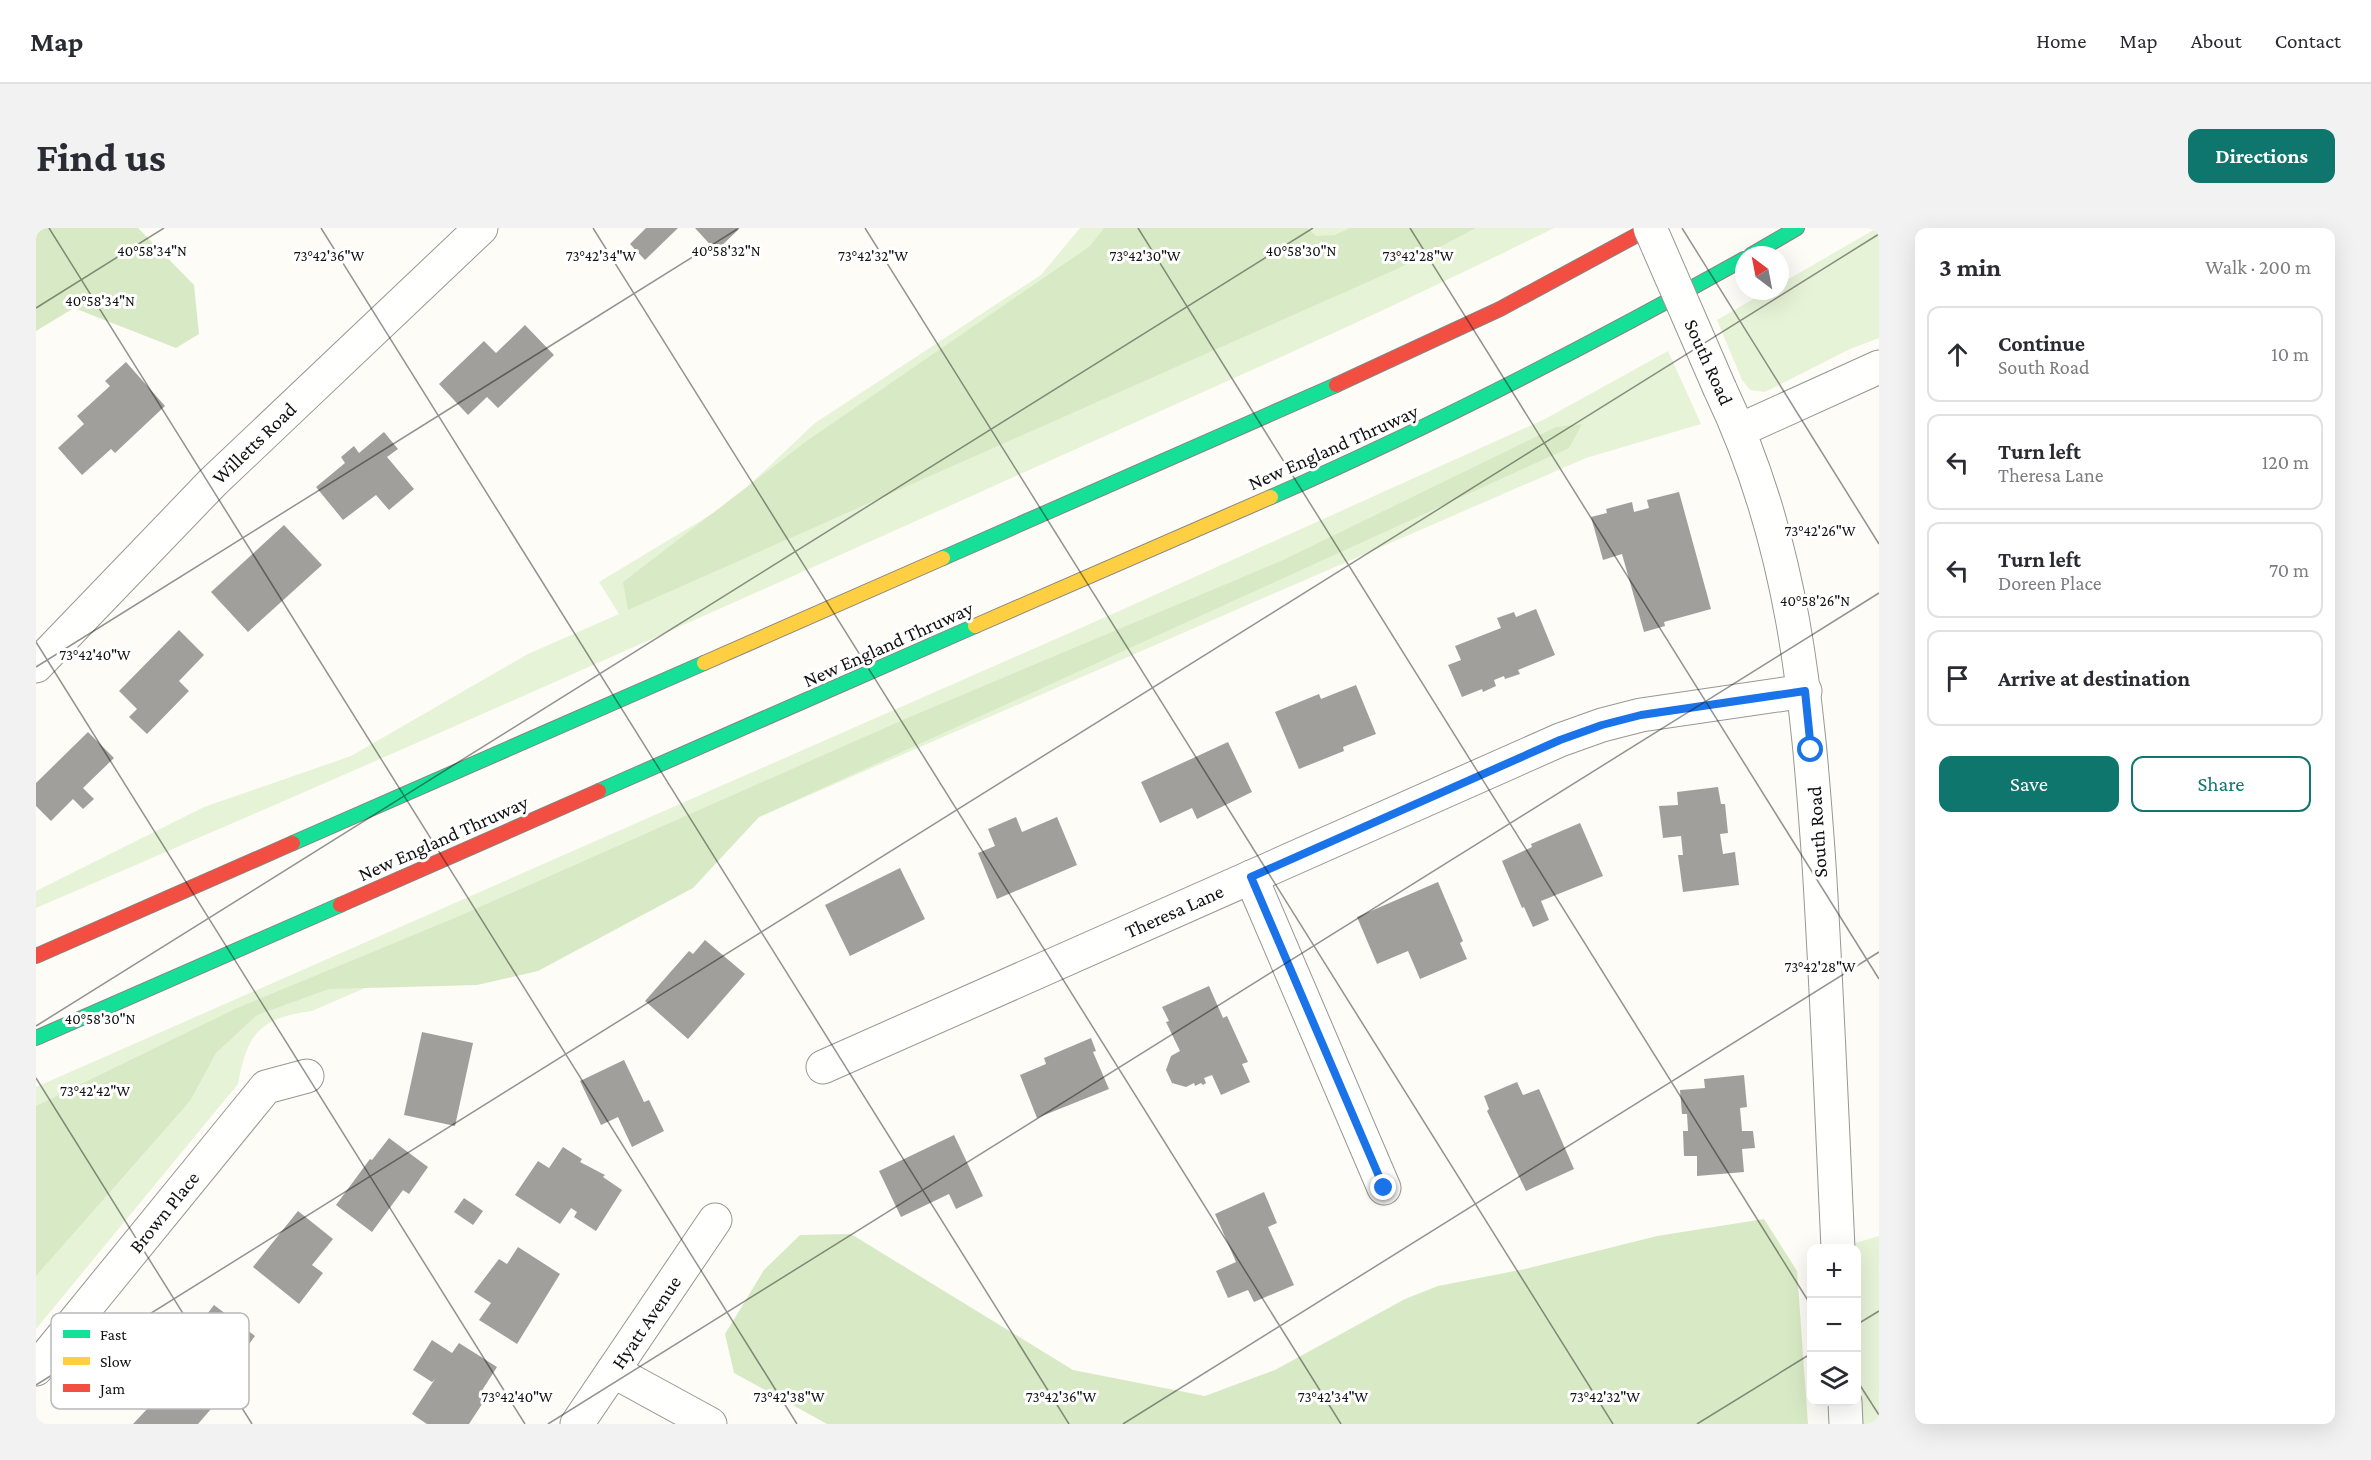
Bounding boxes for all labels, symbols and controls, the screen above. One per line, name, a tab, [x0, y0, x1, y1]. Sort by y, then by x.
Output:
text: Map	[30, 26, 83, 57]
text: Home	[2036, 29, 2086, 53]
text: Map	[2119, 29, 2158, 53]
text: About	[2191, 29, 2242, 53]
text: Contact	[2275, 29, 2341, 53]
button: Directions	[2188, 129, 2335, 183]
text: Find us	[36, 133, 166, 180]
text: 40°58'34"N	[117, 243, 187, 259]
text: 40°58'32"N	[691, 243, 761, 259]
text: 40°58'30"N	[1266, 243, 1337, 259]
north arrow	[1735, 246, 1789, 300]
text: 73°42'36"W	[294, 248, 364, 264]
text: 73°42'34"W	[566, 248, 636, 264]
text: 73°42'32"W	[838, 248, 908, 264]
text: 73°42'30"W	[1109, 248, 1181, 264]
text: 73°42'28"W	[1382, 248, 1454, 264]
text: 3 min	[1939, 253, 2001, 282]
text: Walk · 200 m	[2205, 256, 2311, 278]
text: 40°58'34"N	[65, 293, 135, 309]
street label: South Road	[1680, 316, 1738, 409]
text: Continue	[1998, 331, 2085, 356]
icon: ahead	[1941, 338, 1974, 371]
text: 10 m	[2271, 343, 2309, 365]
text: South Road	[1998, 356, 2090, 378]
street label: Willetts Road	[208, 397, 301, 488]
street label: New England Thruway	[1245, 399, 1422, 495]
text: Turn left	[1998, 439, 2081, 464]
icon: left	[1941, 446, 1974, 479]
text: 120 m	[2262, 451, 2309, 473]
text: Theresa Lane	[1998, 464, 2104, 486]
text: 73°42'26"W	[1785, 523, 1856, 539]
text: Turn left	[1998, 547, 2081, 572]
icon: left	[1941, 554, 1974, 587]
text: 70 m	[2269, 559, 2309, 581]
text: Doreen Place	[1998, 572, 2102, 594]
text: 40°58'26"N	[1780, 593, 1850, 609]
street label: New England Thruway	[800, 596, 977, 692]
text: 73°42'40"W	[59, 647, 131, 663]
icon: arrive	[1941, 662, 1974, 695]
text: Arrive at destination	[1998, 666, 2190, 691]
route start	[1797, 736, 1823, 762]
button: Save	[1939, 756, 2119, 812]
button: Share	[2131, 756, 2311, 812]
street label: South Road	[1803, 785, 1831, 878]
street label: New England Thruway	[355, 790, 532, 886]
street label: Theresa Lane	[1121, 879, 1227, 943]
text: 73°42'28"W	[1784, 959, 1856, 975]
text: 40°58'30"N	[65, 1011, 136, 1027]
text: 73°42'42"W	[60, 1083, 130, 1099]
street label: Brown Place	[125, 1167, 204, 1257]
route end	[1370, 1174, 1396, 1200]
map controls	[1807, 1244, 1861, 1406]
button: +	[1807, 1244, 1861, 1298]
street label: Hyatt Avenue	[607, 1271, 686, 1373]
button: −	[1807, 1298, 1861, 1352]
legend	[51, 1313, 249, 1409]
text: Fast	[100, 1326, 127, 1343]
button: layers	[1807, 1352, 1861, 1406]
text: Slow	[100, 1353, 132, 1370]
text: Jam	[98, 1380, 125, 1398]
text: 73°42'40"W	[481, 1389, 553, 1405]
text: 73°42'38"W	[754, 1389, 825, 1405]
text: 73°42'36"W	[1026, 1389, 1096, 1405]
text: 73°42'34"W	[1298, 1389, 1368, 1405]
text: 73°42'32"W	[1570, 1389, 1640, 1405]

